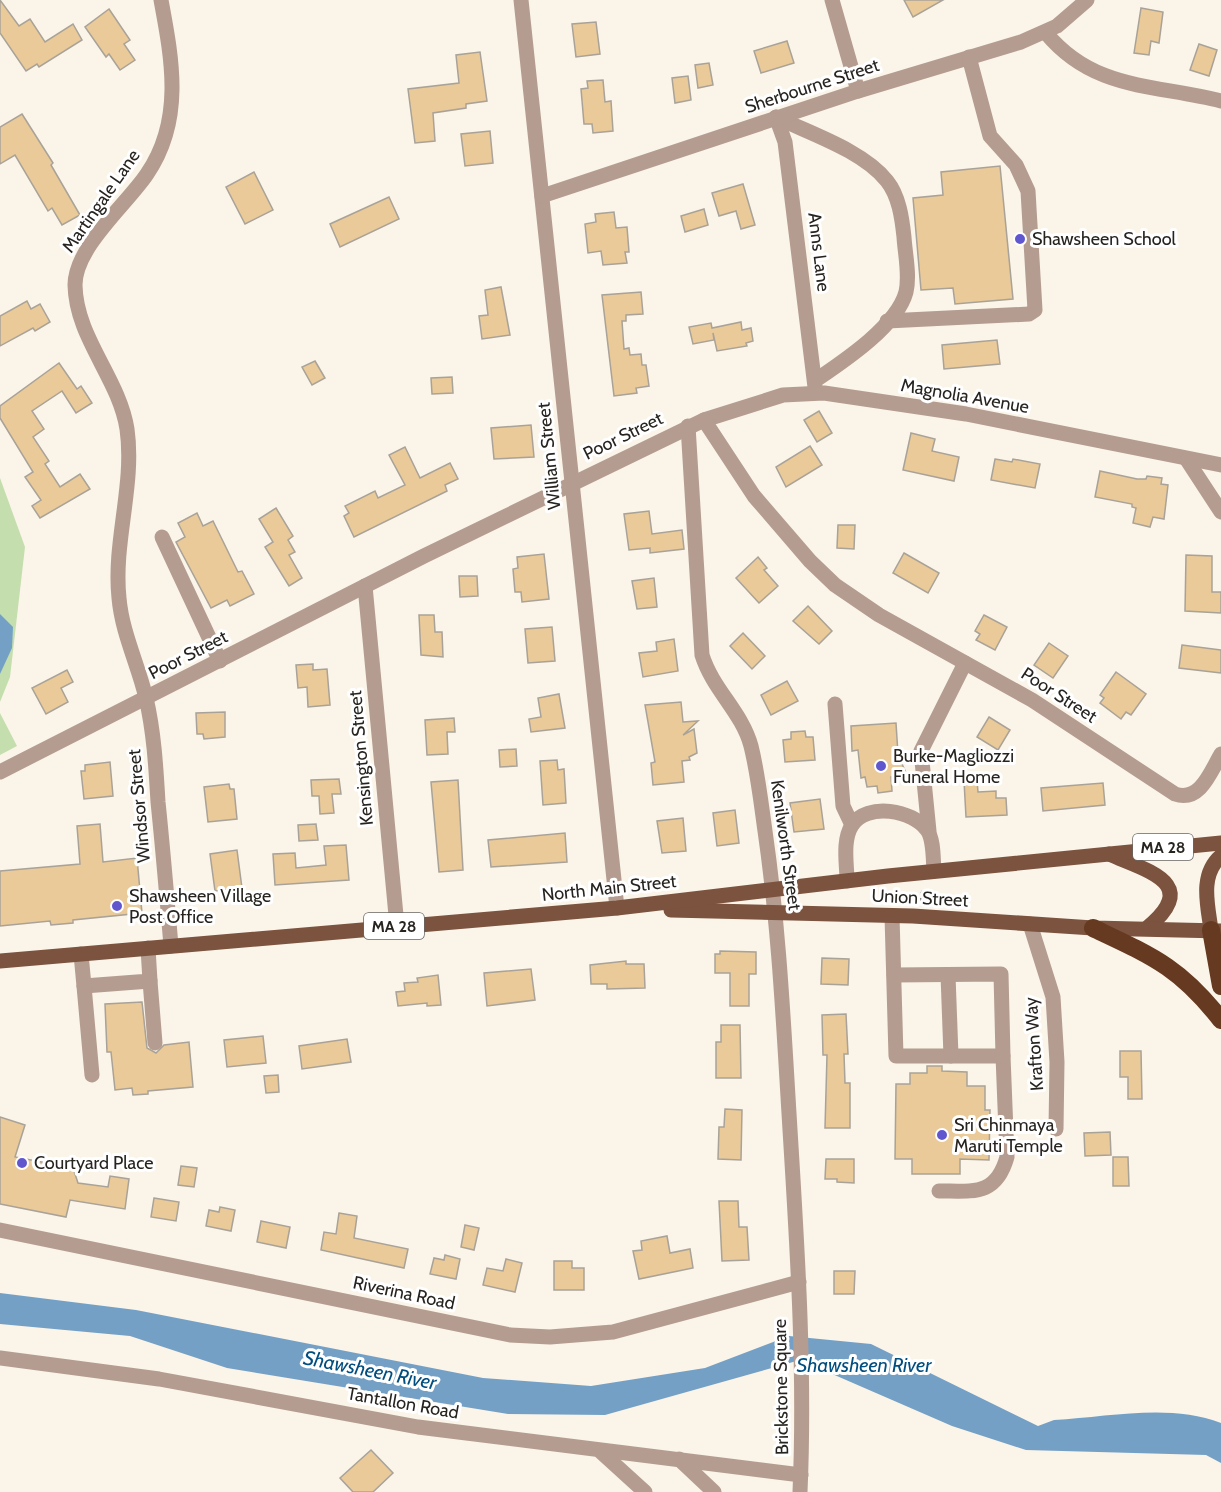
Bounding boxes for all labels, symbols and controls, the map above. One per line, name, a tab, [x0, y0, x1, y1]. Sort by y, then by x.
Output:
street label: Sherbourne Street	[742, 54, 882, 118]
street label: Martingale Lane	[57, 145, 145, 257]
street label: Anns Lane	[803, 211, 835, 293]
place label: Shawsheen School	[1032, 228, 1177, 250]
marker: Shawsheen School	[1013, 232, 1027, 246]
street label: Magnolia Avenue	[899, 374, 1031, 418]
street label: William Street	[532, 401, 566, 511]
street label: Poor Street	[580, 407, 666, 465]
street label: Poor Street	[145, 626, 231, 684]
street label: Poor Street	[1017, 662, 1101, 728]
street label: Kensington Street	[344, 690, 378, 826]
place label: Burke-Magliozzi Funeral Home	[893, 745, 1014, 788]
street label: Windsor Street	[123, 748, 155, 864]
marker: Burke-Magliozzi Funeral Home	[874, 759, 888, 773]
street label: Kenilworth Street	[766, 778, 806, 912]
road number: MA 28	[1133, 834, 1193, 860]
street label: North Main Street	[541, 870, 677, 906]
street label: Union Street	[871, 884, 969, 912]
place label: Shawsheen Village Post Office	[129, 885, 271, 928]
marker: Shawsheen Village Post Office	[110, 899, 124, 913]
road number: MA 28	[364, 913, 424, 939]
street label: Krafton Way	[1020, 996, 1048, 1092]
place label: Sri Chinmaya Maruti Temple	[954, 1114, 1063, 1157]
marker: Sri Chinmaya Maruti Temple	[935, 1128, 949, 1142]
place label: Courtyard Place	[34, 1152, 153, 1174]
marker: Courtyard Place	[15, 1156, 29, 1170]
street label: Riverina Road	[351, 1271, 457, 1315]
street label: Brickstone Square	[769, 1319, 793, 1455]
water label: Shawsheen River	[302, 1345, 439, 1395]
water label: Shawsheen River	[797, 1353, 932, 1377]
street label: Tantallon Road	[345, 1382, 461, 1424]

